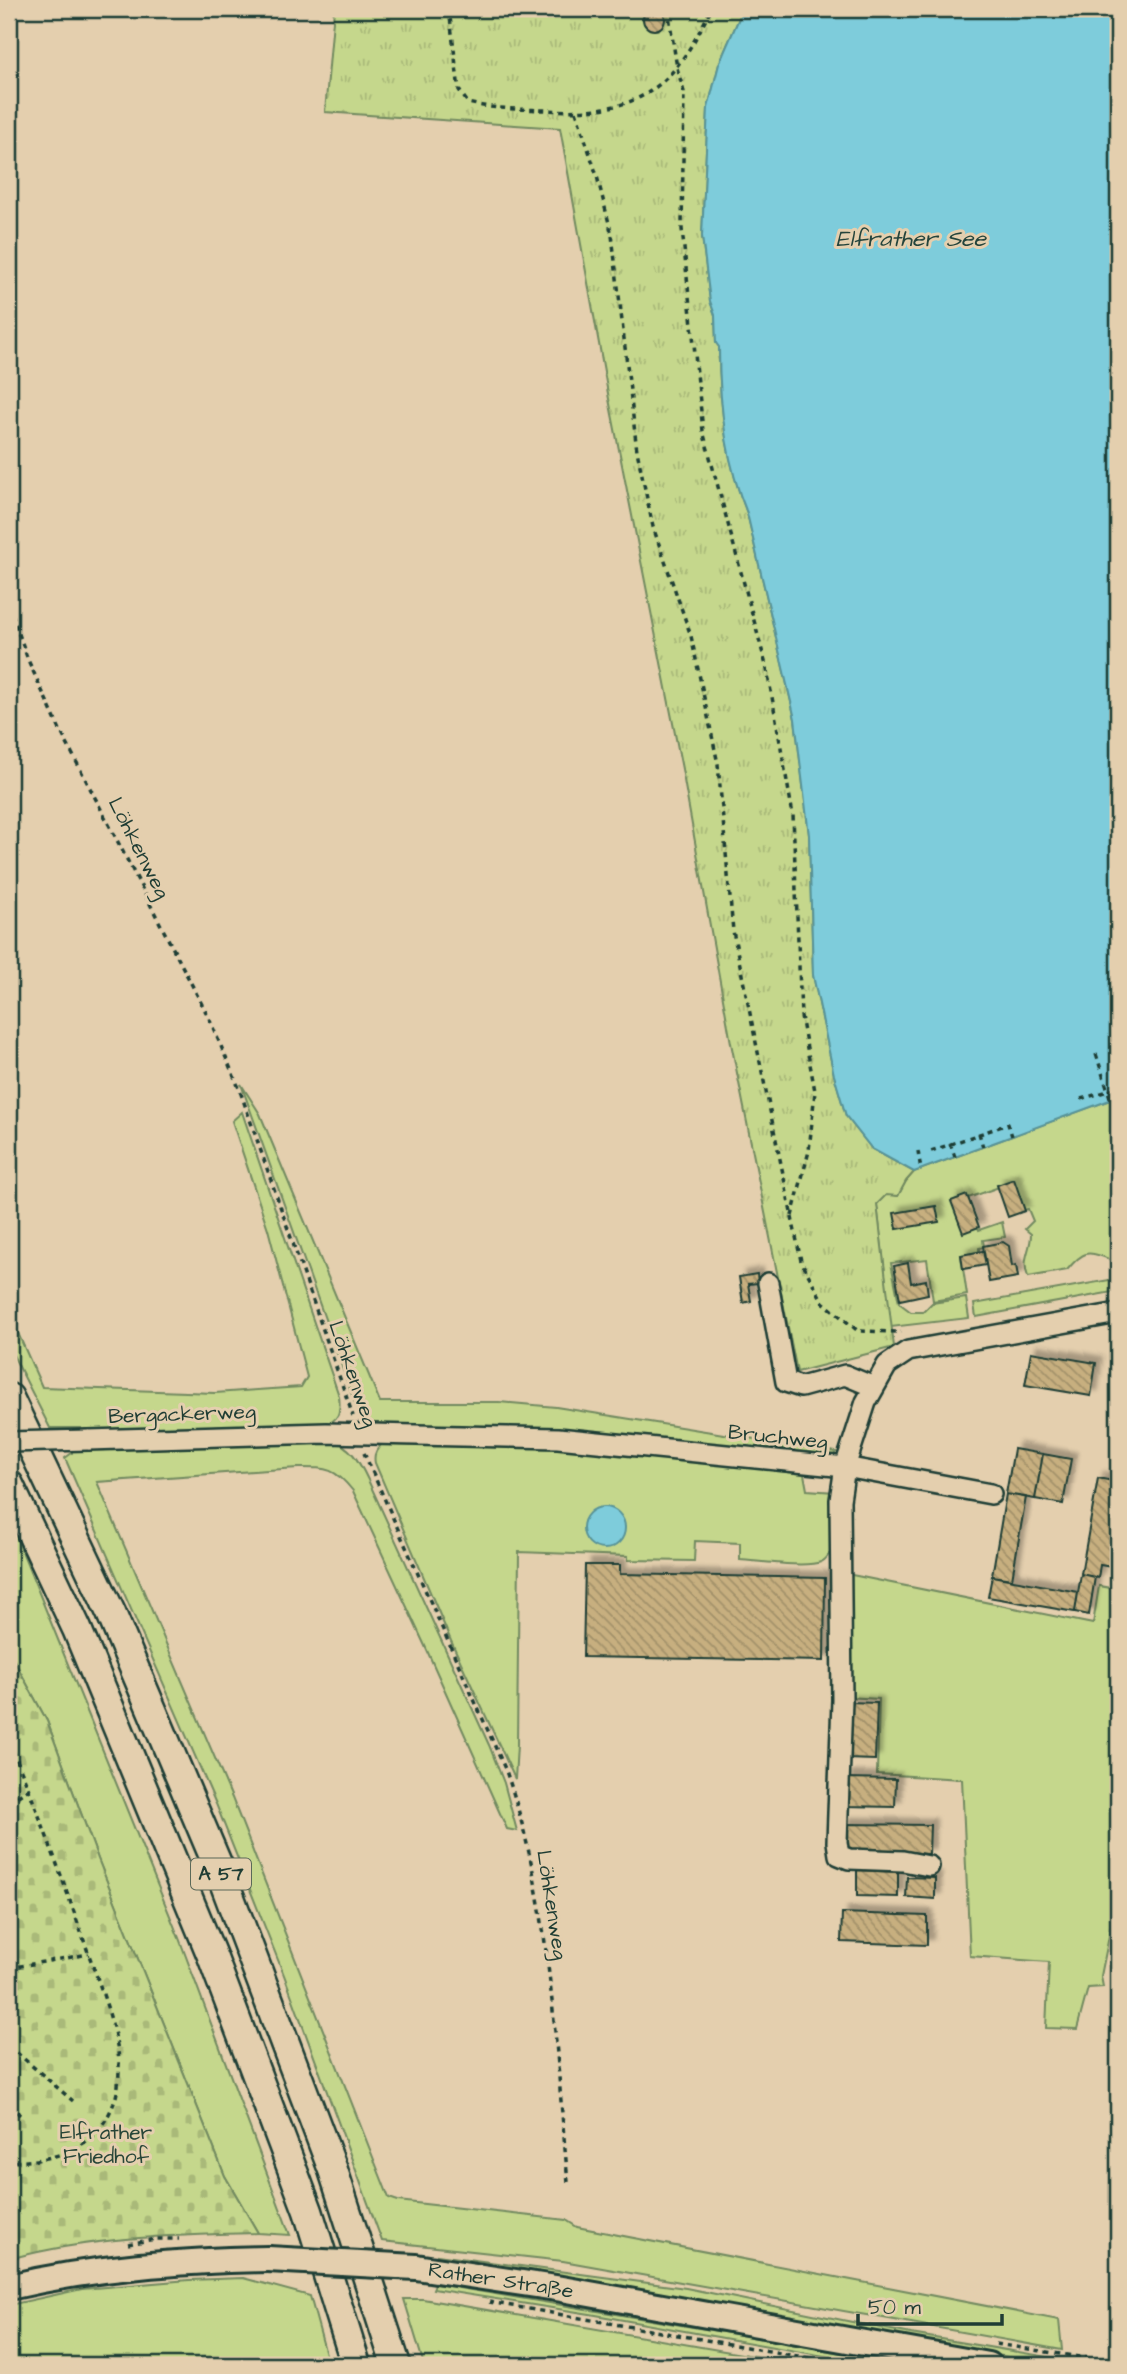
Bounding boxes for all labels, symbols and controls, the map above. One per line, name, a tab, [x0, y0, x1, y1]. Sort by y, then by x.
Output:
water label: Elfrather See	[836, 223, 988, 255]
street label: Löhkenweg	[99, 792, 177, 905]
street label: Löhkenweg	[319, 1317, 385, 1432]
street label: Bergackerweg	[108, 1397, 257, 1433]
street label: Bruchweg	[727, 1417, 829, 1459]
street label: Löhkenweg	[527, 1848, 575, 1962]
road number: A 57	[191, 1858, 251, 1890]
park label: Elfrather Friedhof	[60, 2118, 153, 2171]
street label: Rather Straße	[426, 2255, 576, 2305]
scale bar	[858, 2283, 1001, 2327]
text: 50 m	[868, 2293, 922, 2322]

